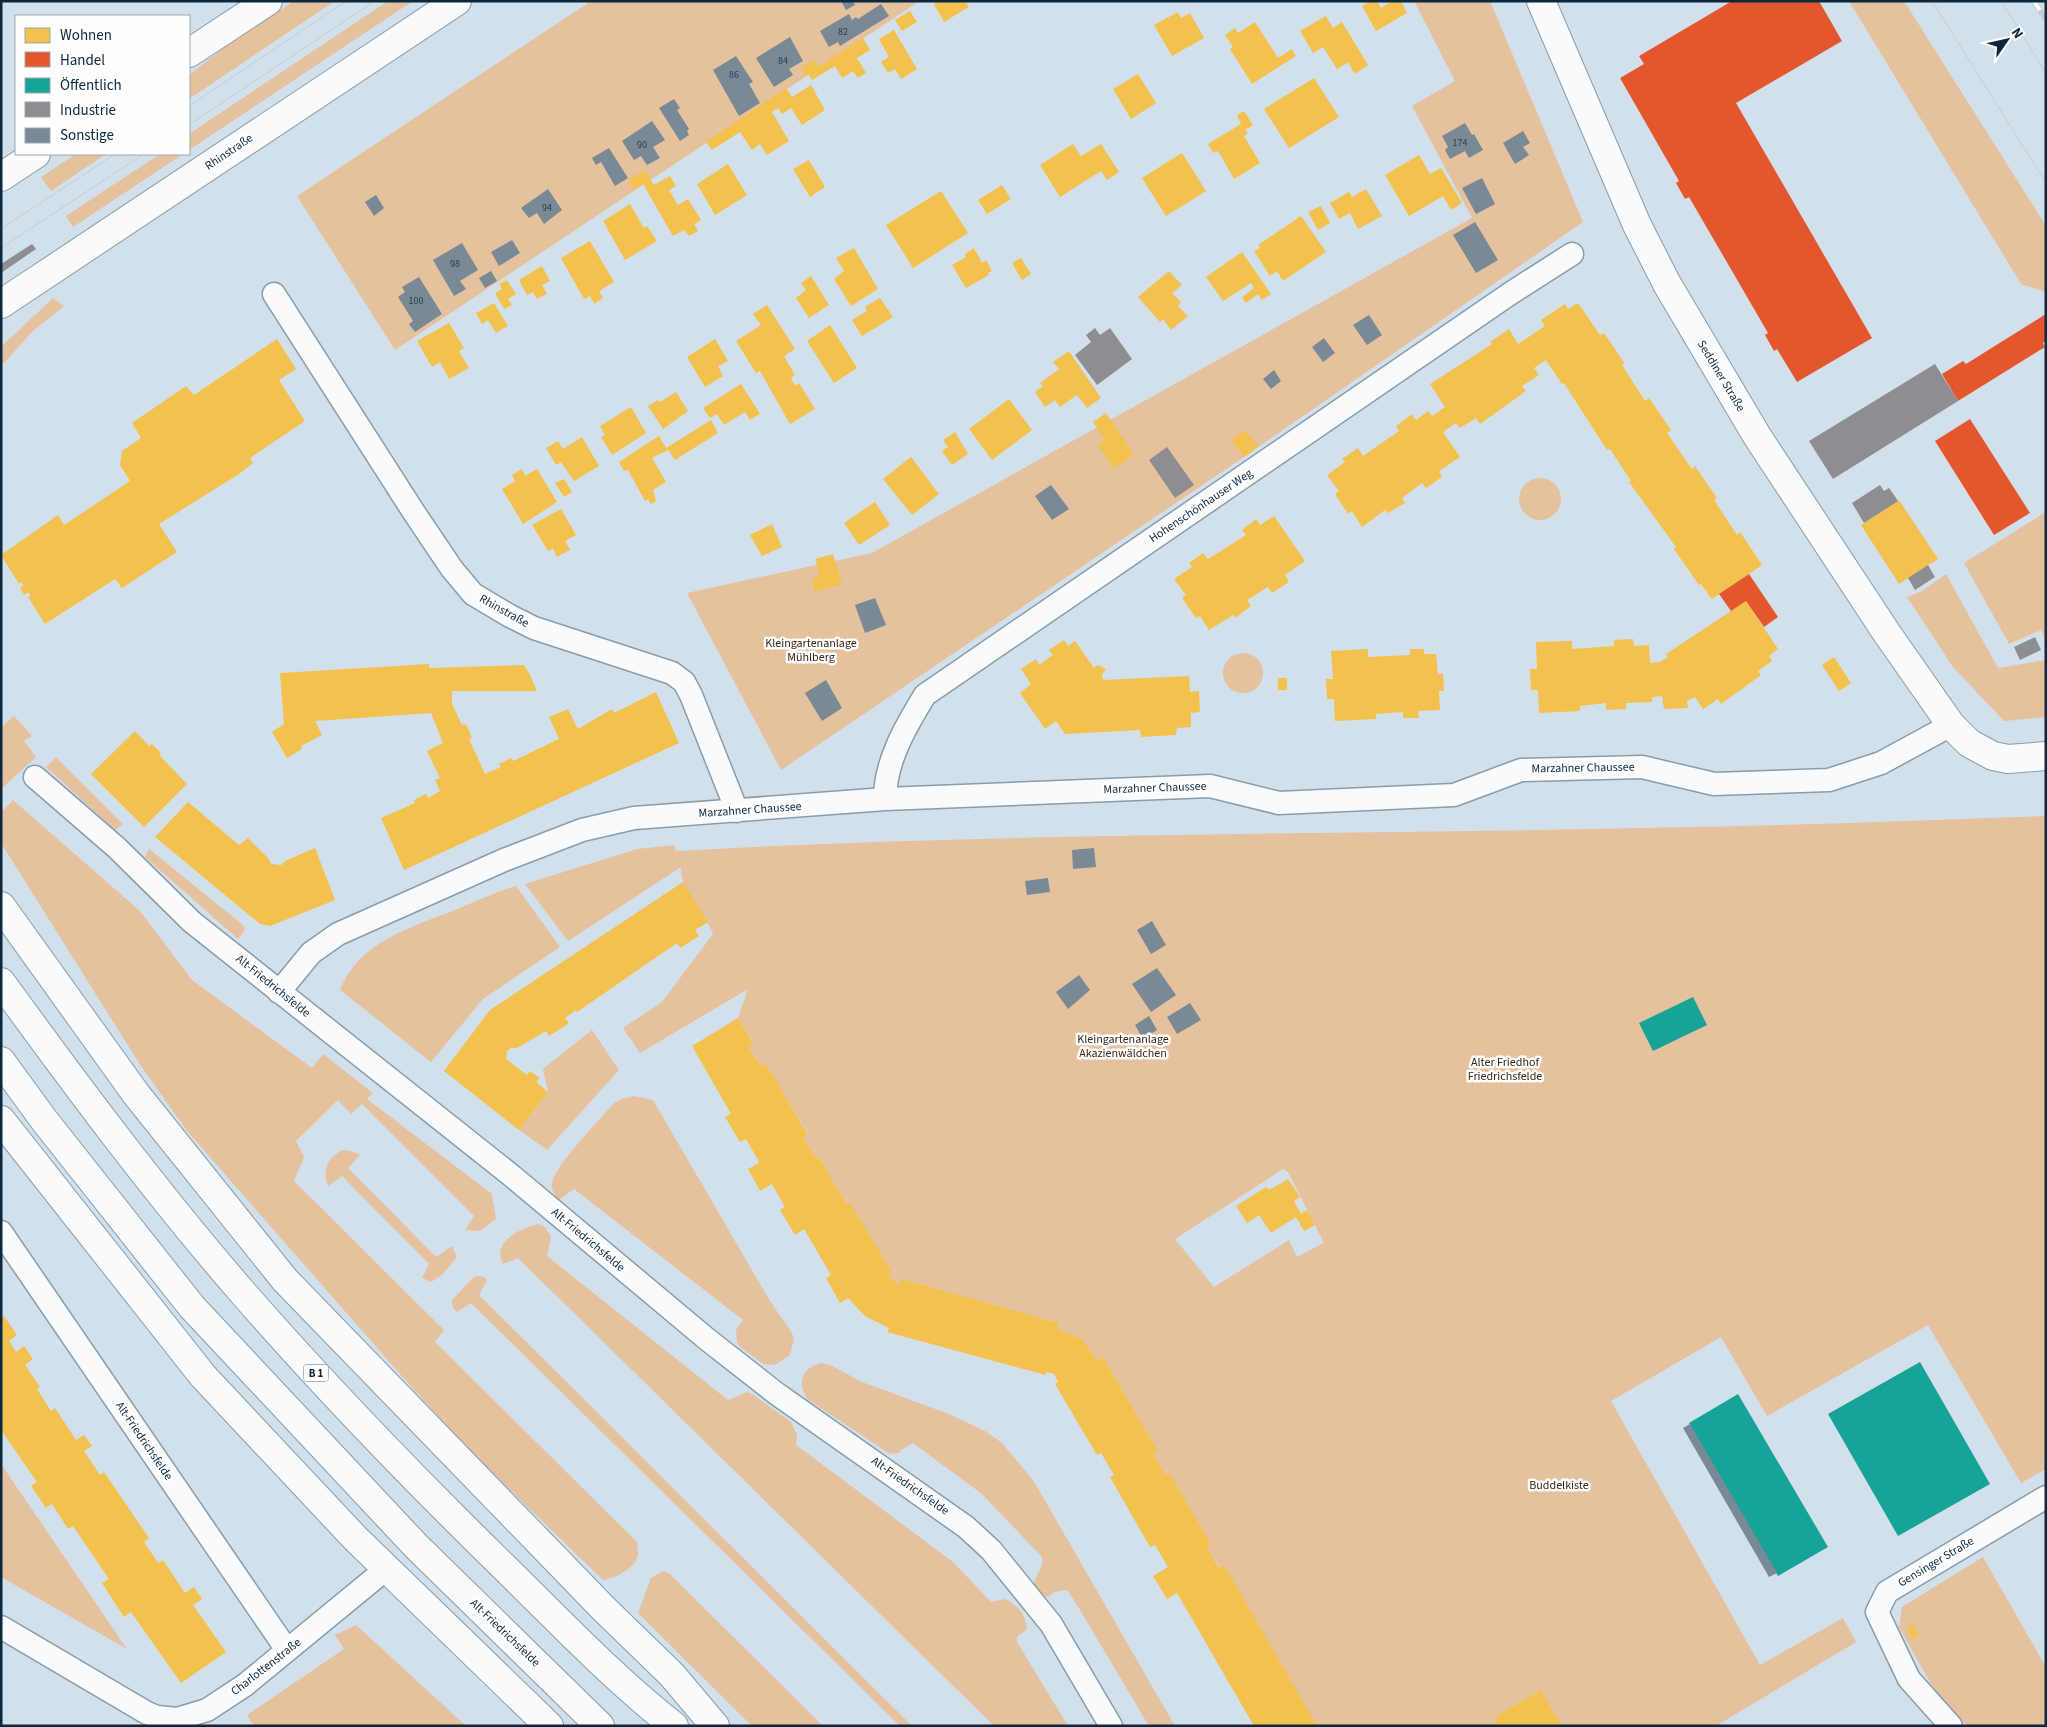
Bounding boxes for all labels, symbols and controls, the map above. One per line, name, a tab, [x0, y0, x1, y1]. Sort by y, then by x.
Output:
legend	[15, 15, 190, 155]
north arrow	[1982, 15, 2032, 65]
text: N	[2006, 24, 2028, 43]
text: Wohnen	[60, 25, 112, 46]
house number: 82	[838, 25, 848, 39]
text: Handel	[60, 50, 105, 71]
house number: 84	[778, 54, 788, 68]
house number: 86	[729, 68, 739, 82]
text: Öffentlich	[60, 75, 122, 96]
text: Industrie	[60, 100, 116, 121]
text: Sonstige	[60, 125, 114, 146]
street label: Rhinstraße	[202, 130, 256, 174]
house number: 174	[1453, 136, 1467, 150]
house number: 90	[637, 138, 647, 152]
house number: 94	[542, 201, 552, 215]
house number: 98	[450, 257, 460, 271]
house number: 100	[409, 294, 423, 308]
street label: Seddiner Straße	[1693, 337, 1749, 415]
street label: Hohenschönhauser Weg	[1146, 465, 1256, 547]
street label: Rhinstraße	[476, 590, 532, 632]
park label: Kleingartenanlage Mühlberg	[765, 635, 857, 666]
street label: Marzahner Chaussee	[1531, 759, 1635, 777]
street label: Marzahner Chaussee	[1103, 778, 1207, 798]
street label: Marzahner Chaussee	[698, 798, 802, 822]
street label: Alt-Friedrichsfelde	[232, 951, 314, 1021]
park label: Kleingartenanlage Akazienwäldchen	[1077, 1031, 1169, 1062]
park label: Alter Friedhof Friedrichsfelde	[1468, 1054, 1542, 1085]
street label: Alt-Friedrichsfelde	[547, 1204, 629, 1276]
road number: B 1	[304, 1365, 328, 1382]
street label: Alt-Friedrichsfelde	[111, 1398, 177, 1484]
street label: Alt-Friedrichsfelde	[868, 1453, 952, 1519]
park label: Buddelkiste	[1529, 1477, 1589, 1494]
street label: Gensinger Straße	[1895, 1533, 1977, 1591]
street label: Alt-Friedrichsfelde	[466, 1595, 544, 1671]
street label: Charlottenstraße	[227, 1634, 305, 1700]

